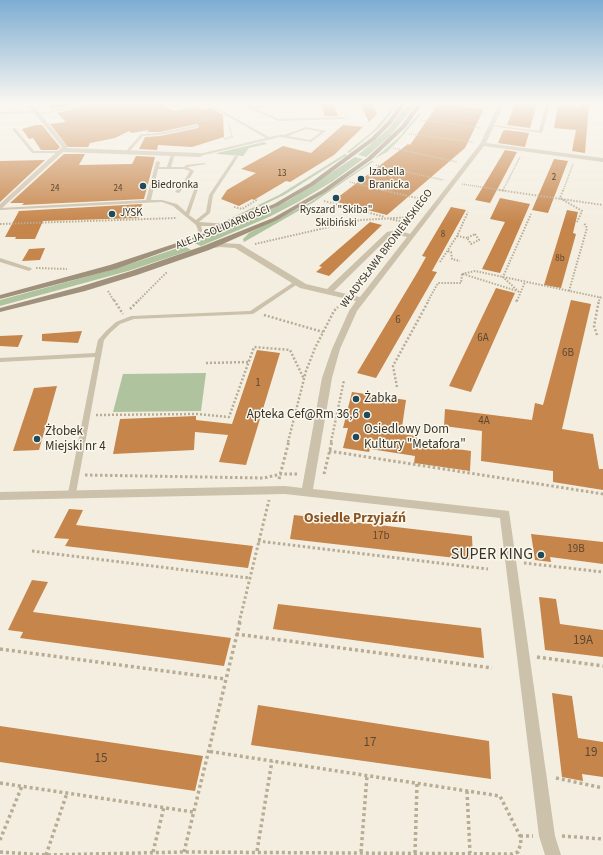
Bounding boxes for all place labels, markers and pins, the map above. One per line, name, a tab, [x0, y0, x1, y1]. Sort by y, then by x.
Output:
place label: Izabella Branicka	[369, 166, 409, 192]
marker: Izabella Branicka	[356, 174, 366, 184]
place label: Biedronka	[151, 179, 198, 193]
marker: Biedronka	[138, 181, 148, 191]
marker: Ryszard "Skiba" Skibiński	[331, 193, 341, 203]
place label: Ryszard "Skiba" Skibiński	[300, 204, 372, 230]
place label: JYSK	[120, 207, 143, 221]
marker: JYSK	[107, 209, 117, 219]
place label: Żabka	[364, 391, 397, 407]
marker: Żabka	[351, 394, 361, 404]
place label: Apteka Cef@Rm 36,6	[247, 407, 359, 423]
marker: Apteka Cef@Rm 36,6	[362, 410, 372, 420]
place label: Osiedlowy Dom Kultury "Metafora"	[364, 422, 466, 453]
place label: Żłobek Miejski nr 4	[45, 424, 106, 455]
marker: Osiedlowy Dom Kultury "Metafora"	[351, 432, 361, 442]
marker: Żłobek Miejski nr 4	[32, 434, 42, 444]
place label: SUPER KING	[451, 545, 533, 565]
marker: SUPER KING	[536, 550, 546, 560]

